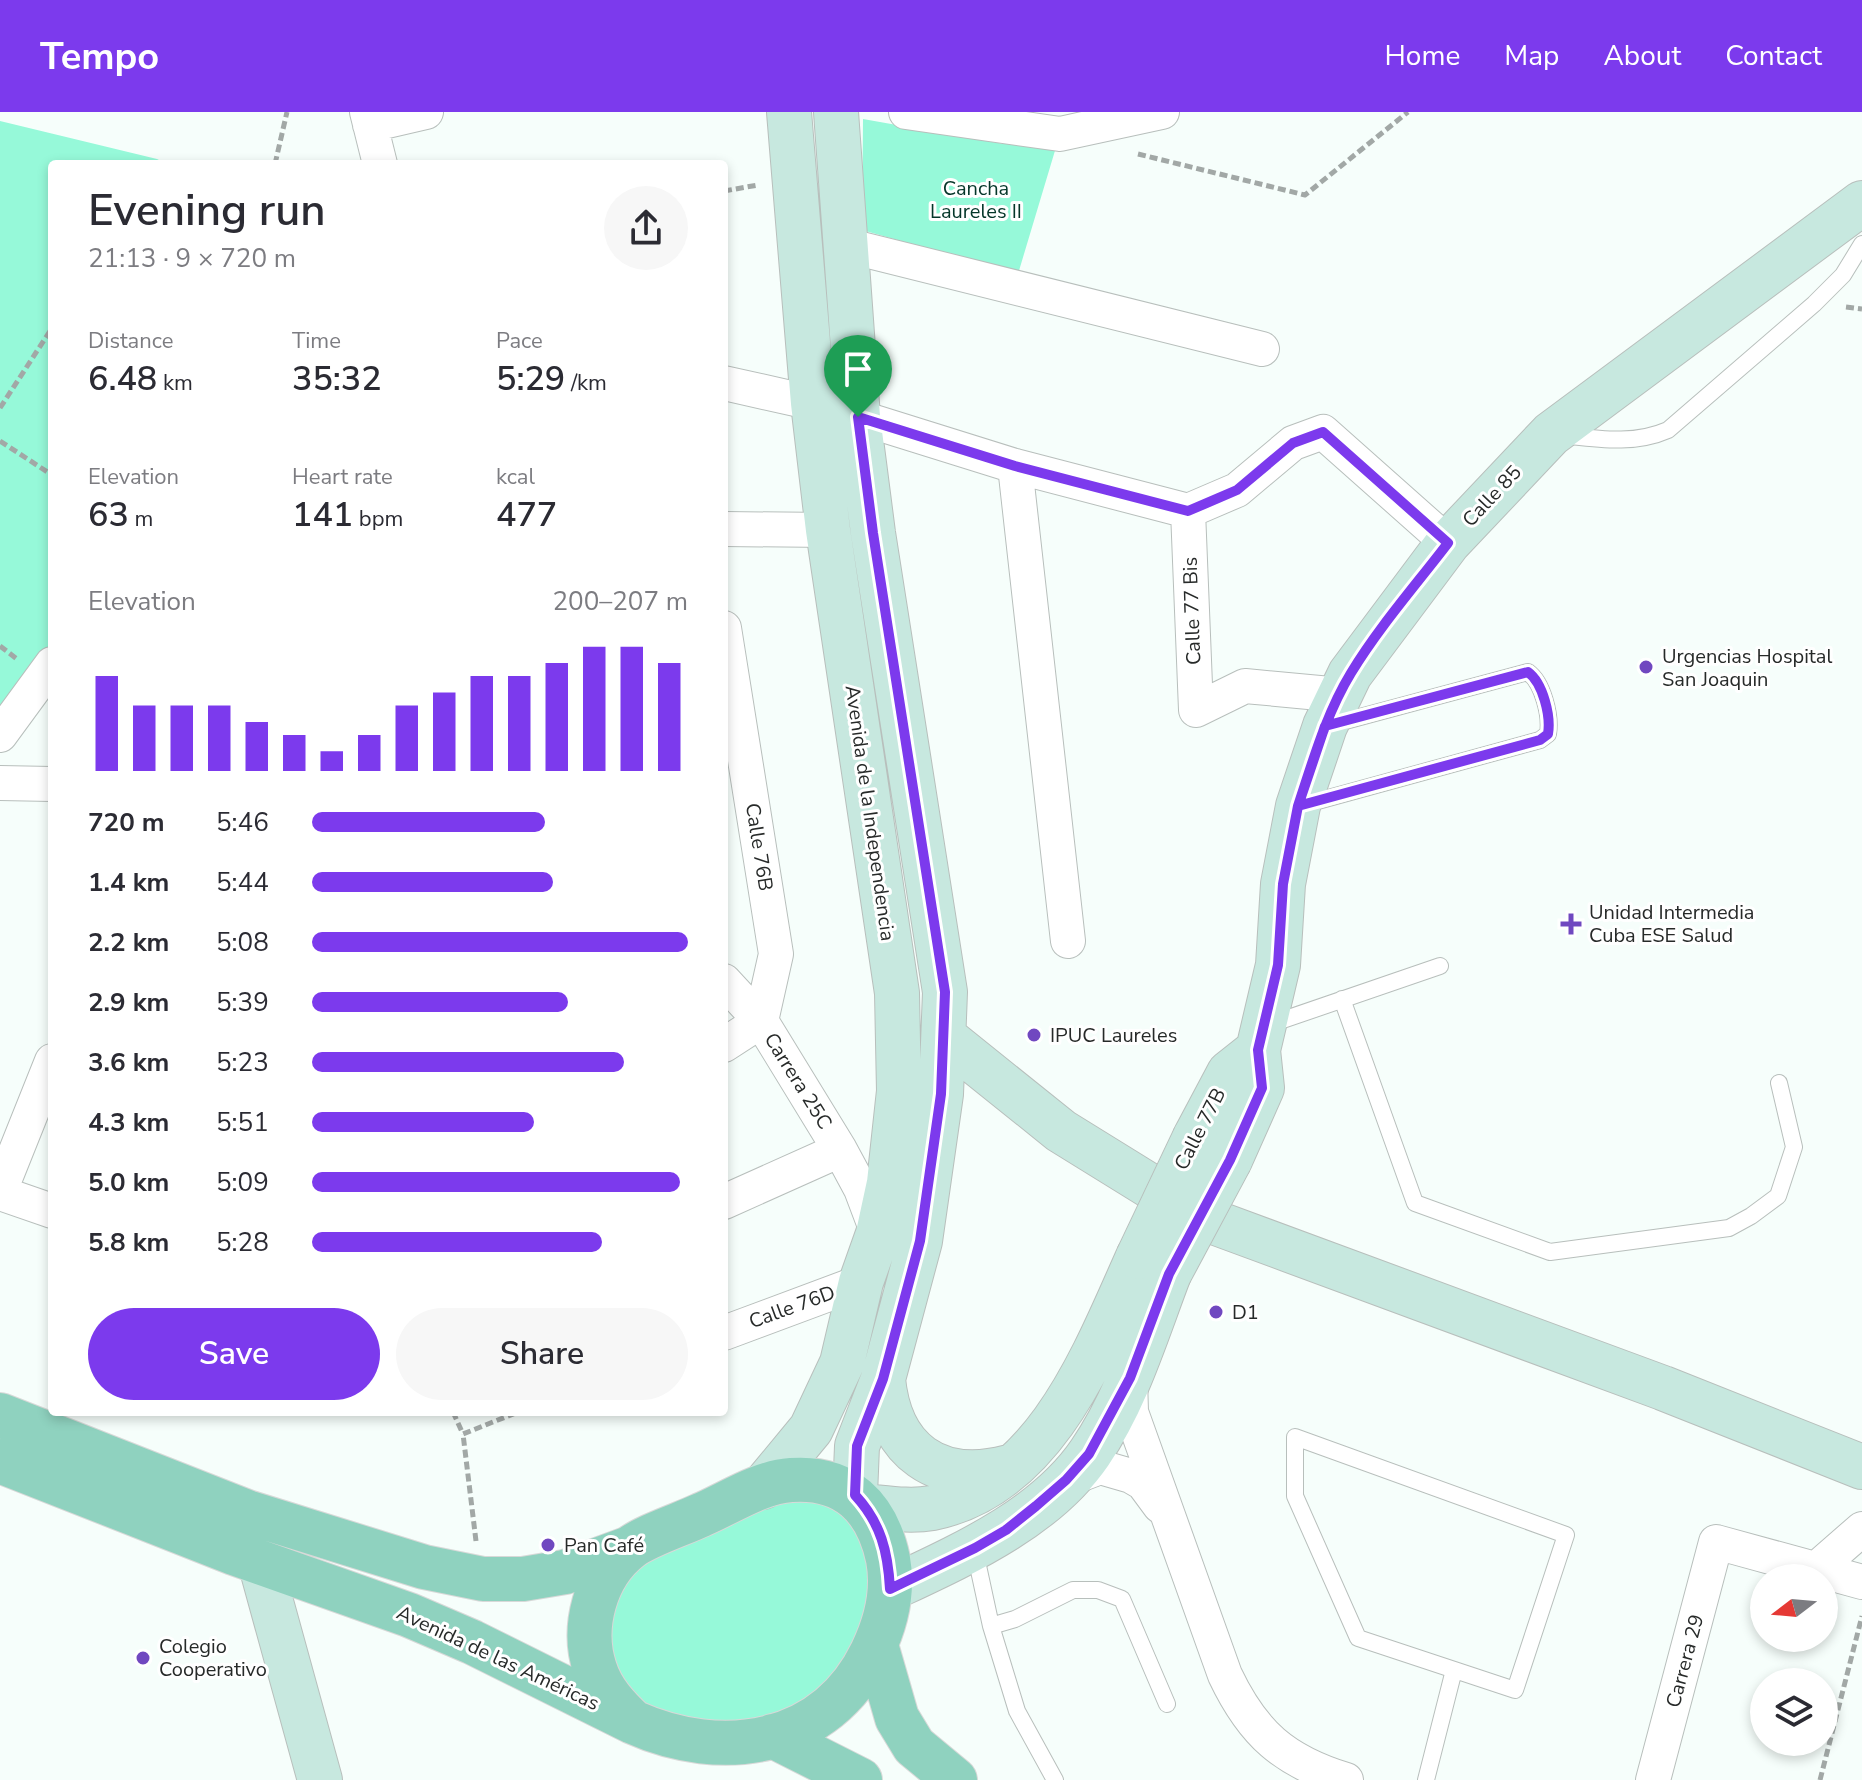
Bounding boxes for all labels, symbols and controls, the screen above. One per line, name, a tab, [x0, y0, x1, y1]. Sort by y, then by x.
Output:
text: Tempo	[40, 31, 159, 82]
text: Home	[1385, 37, 1460, 75]
text: Map	[1504, 37, 1559, 75]
text: About	[1603, 37, 1681, 75]
text: Contact	[1725, 37, 1822, 75]
park label: Cancha Laureles II	[930, 175, 1022, 225]
text: Evening run	[88, 181, 326, 241]
button: share	[604, 186, 688, 270]
text: 21:13 · 9 × 720 m	[88, 241, 296, 276]
text: Distance	[88, 326, 173, 356]
text: Time	[292, 326, 341, 356]
text: Pace	[496, 326, 543, 356]
pin	[824, 335, 892, 417]
icon: arrive	[836, 347, 880, 391]
text: 6.48	[88, 356, 157, 402]
text: 35:32	[292, 356, 382, 402]
text: 5:29	[496, 356, 565, 402]
text: km	[157, 368, 193, 398]
text: /km	[565, 368, 607, 398]
street label: Calle 85	[1456, 459, 1528, 533]
text: Elevation	[88, 462, 179, 492]
text: Heart rate	[292, 462, 393, 492]
text: kcal	[496, 462, 535, 492]
text: 63	[88, 492, 129, 538]
text: 141	[292, 492, 353, 538]
text: 477	[496, 492, 557, 538]
text: m	[129, 504, 153, 534]
text: bpm	[353, 504, 403, 534]
street label: Calle 77 Bis	[1177, 556, 1207, 666]
text: Elevation	[88, 584, 196, 619]
text: 200–207 m	[552, 584, 688, 619]
place label: Urgencias Hospital San Joaquin	[1662, 643, 1832, 693]
marker: Urgencias Hospital San Joaquin	[1637, 658, 1655, 676]
street label: Avenida de la Independencia	[839, 683, 901, 943]
street label: Calle 76B	[739, 801, 779, 893]
text: 720 m	[88, 805, 165, 840]
text: 5:46	[216, 805, 269, 840]
text: 1.4 km	[88, 865, 169, 900]
text: 5:44	[216, 865, 269, 900]
place label: Unidad Intermedia Cuba ESE Salud	[1589, 899, 1754, 949]
marker: Unidad Intermedia Cuba ESE Salud	[1560, 913, 1582, 935]
text: 2.2 km	[88, 925, 169, 960]
text: 5:08	[216, 925, 269, 960]
text: 2.9 km	[88, 985, 169, 1020]
text: 5:39	[216, 985, 269, 1020]
place label: IPUC Laureles	[1050, 1022, 1177, 1049]
marker: IPUC Laureles	[1025, 1026, 1043, 1044]
street label: Carrera 25C	[758, 1028, 838, 1134]
text: 3.6 km	[88, 1045, 169, 1080]
text: 5:23	[216, 1045, 269, 1080]
street label: Calle 77B	[1168, 1083, 1232, 1175]
text: 4.3 km	[88, 1105, 169, 1140]
text: 5:51	[216, 1105, 269, 1140]
text: 5.0 km	[88, 1165, 169, 1200]
text: 5:09	[216, 1165, 269, 1200]
text: 5.8 km	[88, 1225, 169, 1260]
text: 5:28	[216, 1225, 269, 1260]
street label: Calle 76D	[745, 1279, 839, 1335]
place label: D1	[1232, 1299, 1259, 1326]
marker: D1	[1207, 1303, 1225, 1321]
button: Save	[88, 1308, 380, 1400]
button: Share	[396, 1308, 688, 1400]
place label: Pan Café	[564, 1532, 644, 1559]
marker: Pan Café	[539, 1536, 557, 1554]
north arrow	[1750, 1564, 1838, 1652]
map controls	[1750, 1564, 1838, 1756]
street label: Avenida de las Américas	[392, 1599, 604, 1717]
street label: Carrera 29	[1660, 1611, 1710, 1711]
place label: Colegio Cooperativo	[159, 1633, 267, 1683]
marker: Colegio Cooperativo	[134, 1649, 152, 1667]
button: layers	[1750, 1668, 1838, 1756]

